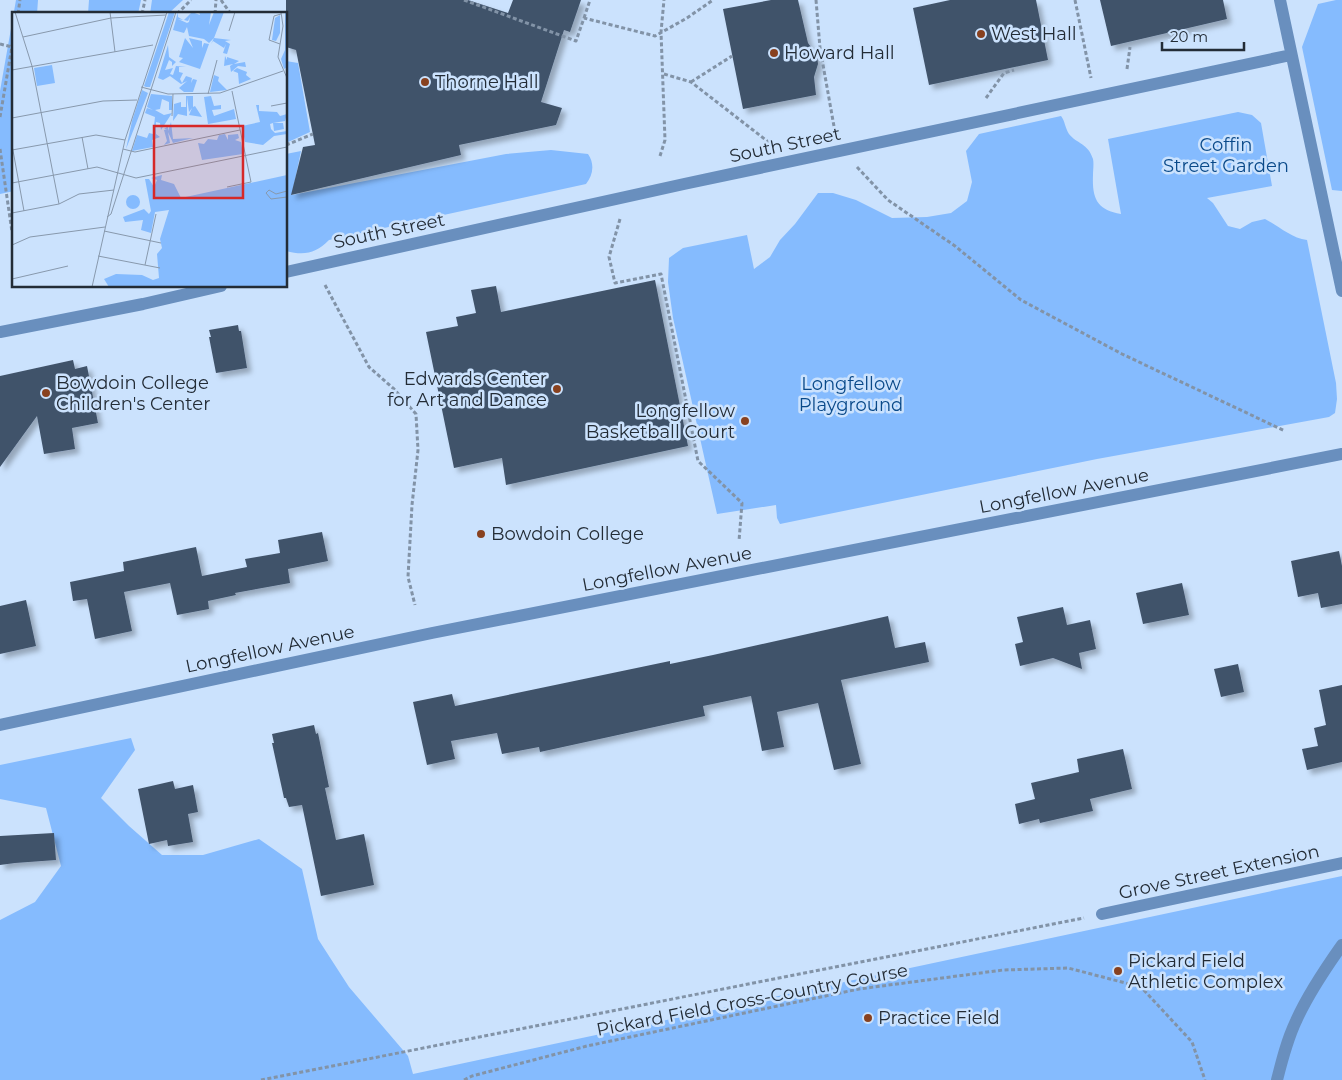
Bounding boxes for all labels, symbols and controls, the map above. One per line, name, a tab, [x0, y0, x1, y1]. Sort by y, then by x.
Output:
inset map	[12, 12, 288, 288]
scale bar	[1162, 20, 1244, 52]
place label: West Hall	[991, 23, 1077, 45]
text: 20 m	[1170, 27, 1208, 46]
marker: West Hall	[975, 28, 987, 40]
place label: Howard Hall	[784, 42, 895, 64]
marker: Howard Hall	[768, 47, 780, 59]
place label: Thorne Hall	[435, 71, 539, 93]
marker: Thorne Hall	[419, 76, 431, 88]
street label: South Street	[727, 122, 843, 168]
park label: Coffin Street Garden	[1163, 134, 1289, 177]
street label: South Street	[331, 208, 447, 254]
place label: Edwards Center for Art and Dance	[387, 368, 547, 411]
place label: Bowdoin College Children's Center	[56, 372, 210, 415]
park label: Longfellow Playground	[799, 373, 903, 416]
marker: Edwards Center for Art and Dance	[551, 383, 563, 395]
marker: Bowdoin College Children's Center	[40, 387, 52, 399]
place label: Longfellow Basketball Court	[586, 400, 735, 443]
marker: Longfellow Basketball Court	[739, 415, 751, 427]
street label: Longfellow Avenue	[977, 464, 1151, 518]
place label: Bowdoin College	[491, 523, 644, 545]
marker: Bowdoin College	[475, 528, 487, 540]
street label: Longfellow Avenue	[580, 542, 754, 596]
street label: Longfellow Avenue	[183, 620, 357, 678]
street label: Grove Street Extension	[1117, 840, 1321, 904]
place label: Pickard Field Athletic Complex	[1128, 950, 1283, 993]
street label: Pickard Field Cross-Country Course	[594, 959, 910, 1041]
marker: Pickard Field Athletic Complex	[1112, 965, 1124, 977]
place label: Practice Field	[878, 1007, 1000, 1029]
marker: Practice Field	[862, 1012, 874, 1024]

